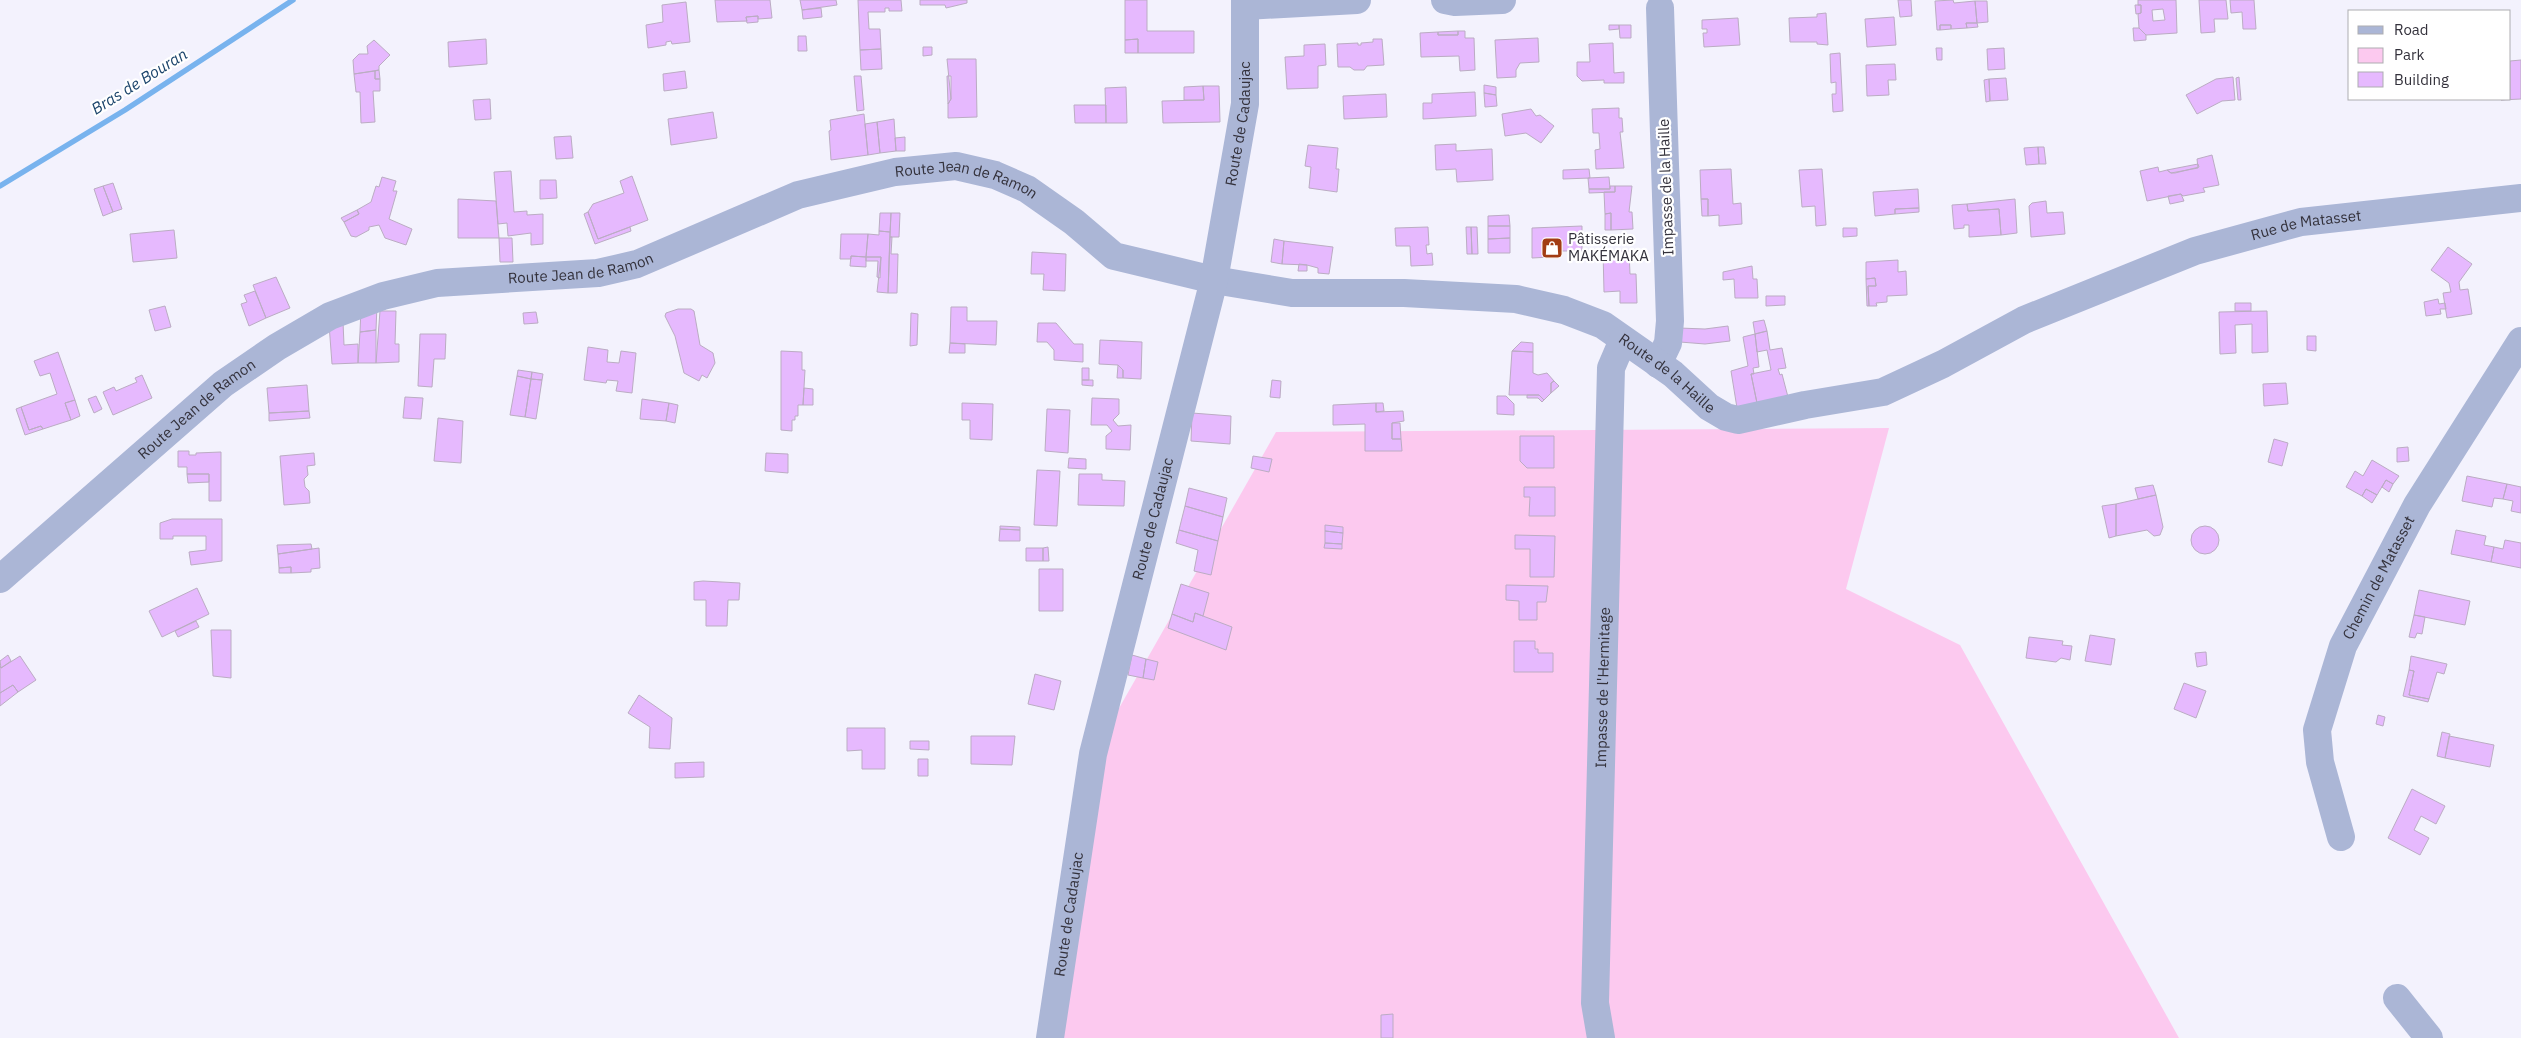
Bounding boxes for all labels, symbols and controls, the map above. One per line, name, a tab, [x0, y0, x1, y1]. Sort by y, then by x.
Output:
legend	[2348, 10, 2511, 100]
text: Road	[2394, 20, 2429, 39]
water label: Bras de Bouran	[87, 44, 191, 118]
text: Park	[2394, 45, 2424, 64]
street label: Route de Cadaujac	[1221, 61, 1254, 187]
text: Building	[2394, 70, 2449, 89]
street label: Impasse de la Haille	[1654, 118, 1677, 256]
street label: Route Jean de Ramon	[894, 156, 1042, 203]
street label: Rue de Matasset	[2249, 206, 2362, 244]
place label: Pâtisserie MAKÉMAKA	[1568, 229, 1649, 265]
shop icon: Pâtisserie MAKÉMAKA	[1540, 236, 1564, 260]
street label: Route Jean de Ramon	[507, 248, 656, 288]
street label: Route de la Haille	[1615, 329, 1718, 417]
street label: Route Jean de Ramon	[134, 355, 259, 463]
street label: Route de Cadaujac	[1128, 455, 1177, 582]
street label: Chemin de Matasset	[2338, 512, 2419, 643]
street label: Impasse de l'Hermitage	[1591, 607, 1614, 768]
street label: Route de Cadaujac	[1049, 850, 1087, 978]

